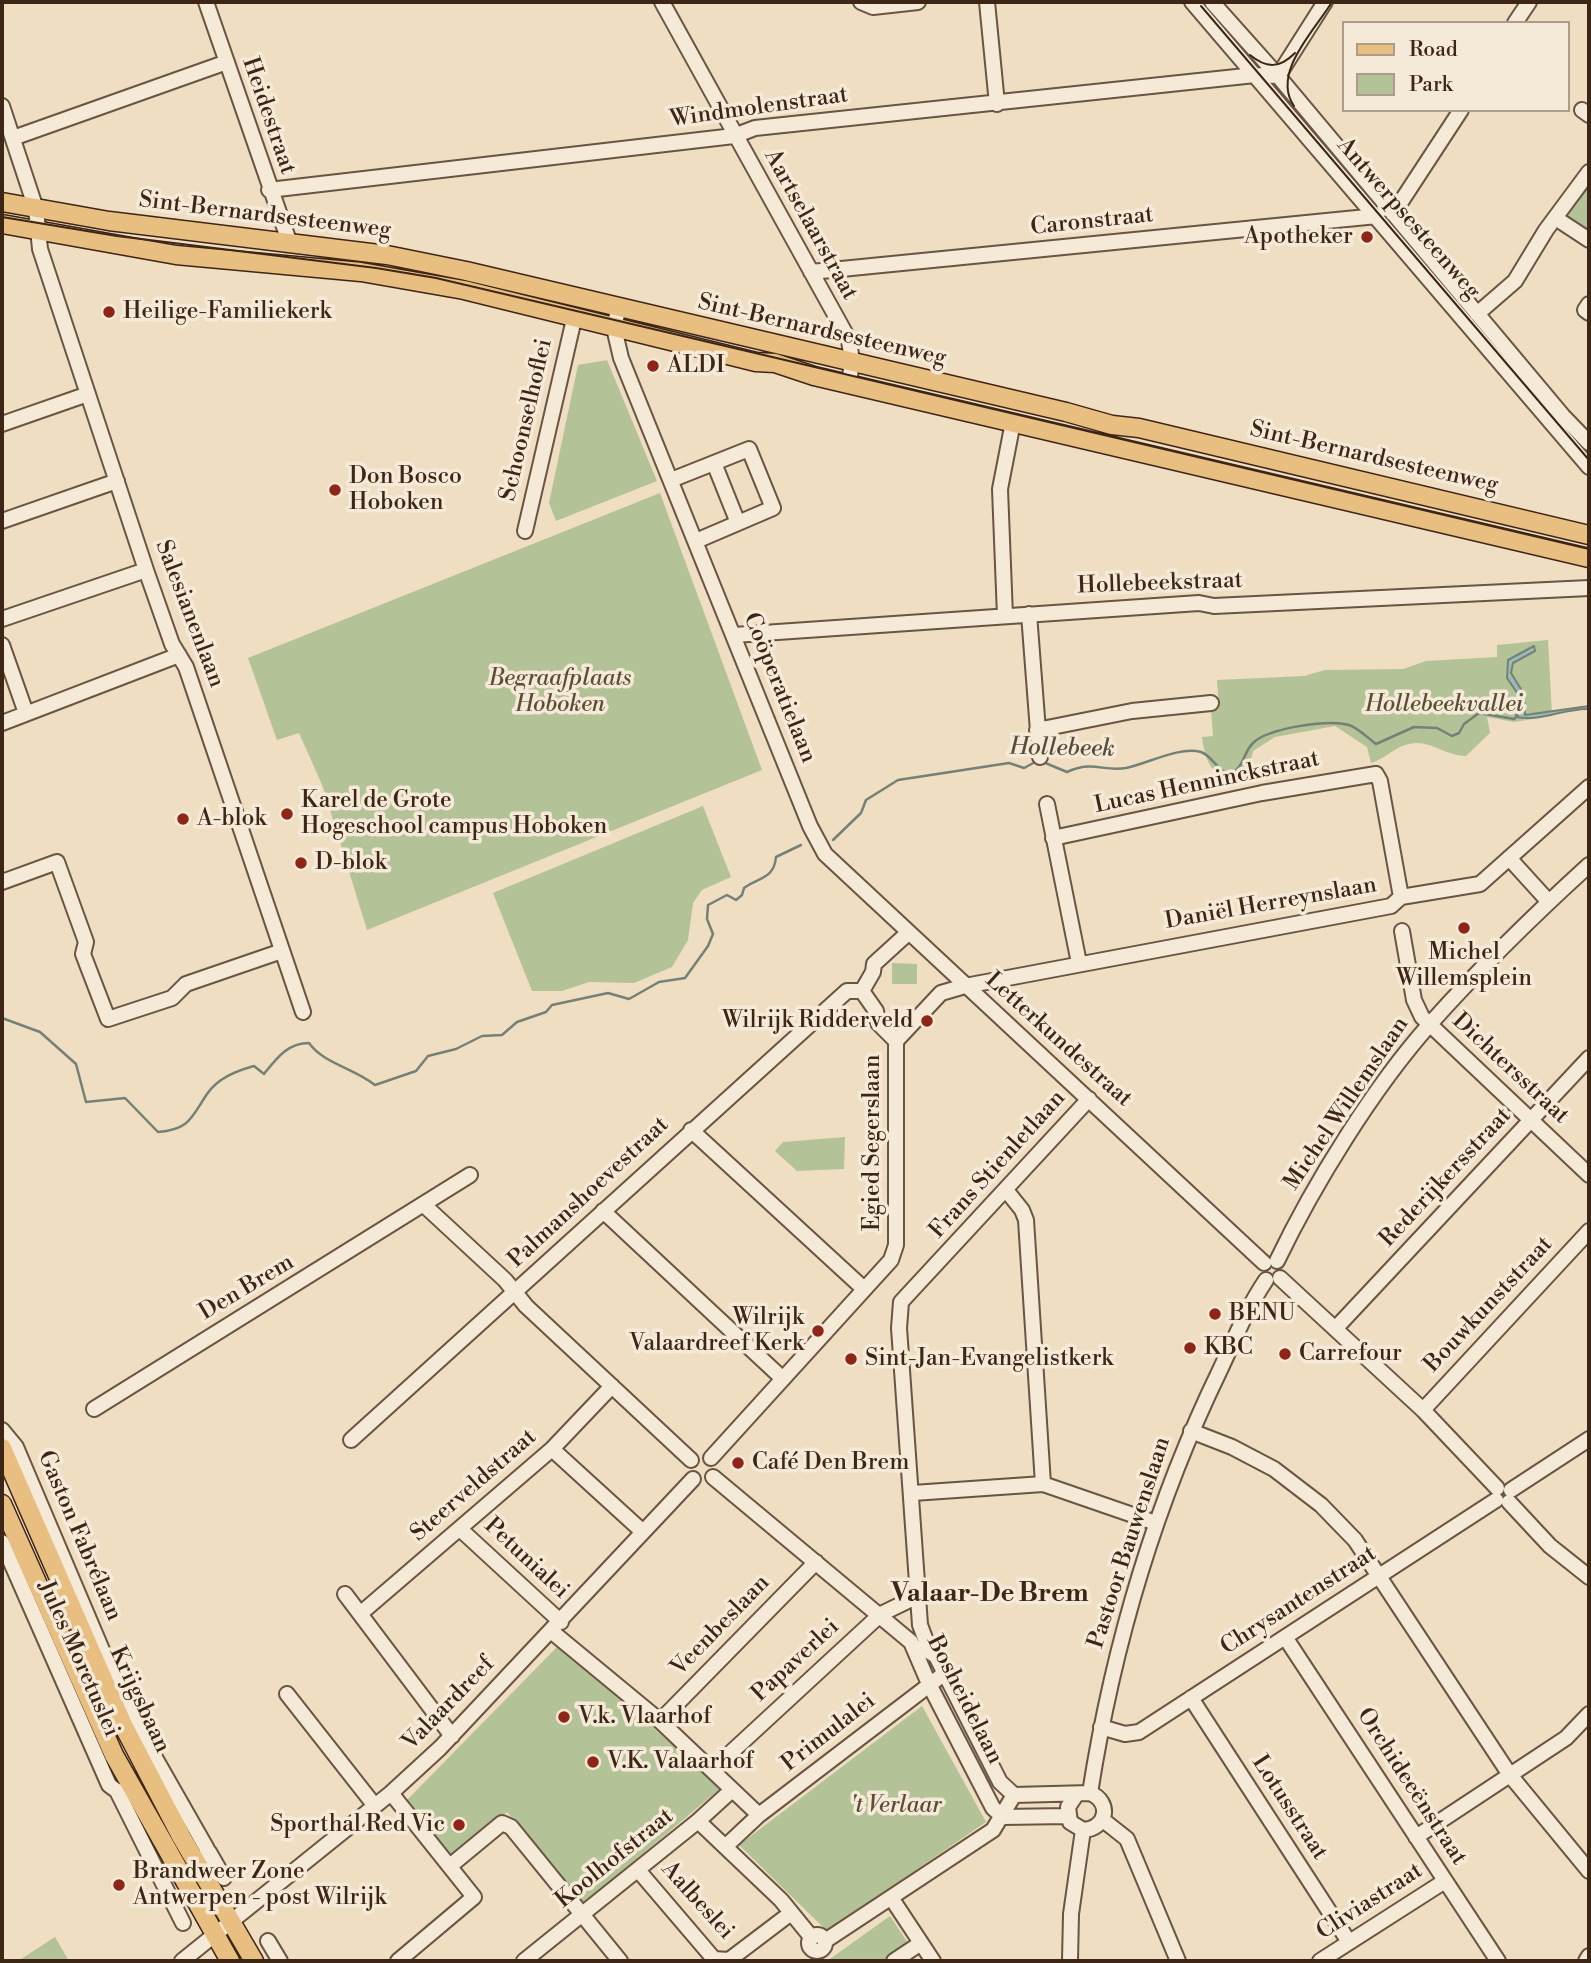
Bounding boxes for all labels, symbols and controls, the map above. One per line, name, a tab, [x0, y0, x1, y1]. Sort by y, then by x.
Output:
legend	[1342, 21, 1570, 112]
text: Road	[1409, 37, 1458, 63]
street label: Heidestraat	[235, 54, 301, 178]
text: Park	[1409, 72, 1453, 98]
street label: Windmolenstraat	[668, 82, 850, 134]
street label: Antwerpsesteenweg	[1330, 133, 1486, 305]
street label: Aartselaarstraat	[757, 145, 863, 305]
street label: Sint-Bernardsesteenweg	[137, 187, 393, 245]
street label: Caronstraat	[1029, 202, 1155, 242]
place label: Apotheker	[1244, 223, 1353, 251]
marker: Apotheker	[1359, 229, 1375, 245]
street label: Sint-Bernardsesteenweg	[695, 289, 949, 373]
place label: Heilige-Familiekerk	[123, 298, 332, 326]
marker: Heilige-Familiekerk	[101, 304, 117, 320]
street label: Schoonselhoflei	[495, 336, 559, 504]
place label: ALDI	[667, 352, 725, 380]
marker: ALDI	[645, 358, 661, 374]
street label: Sint-Bernardsesteenweg	[1247, 416, 1501, 500]
place label: Don Bosco Hoboken	[349, 463, 462, 517]
marker: Don Bosco Hoboken	[327, 482, 343, 498]
street label: Salesianenlaan	[148, 537, 230, 691]
street label: Hollebeekstraat	[1077, 567, 1243, 601]
street label: Coöperatielaan	[736, 609, 822, 767]
park label: Begraafplaats Hoboken	[489, 665, 631, 719]
park label: Hollebeekvallei	[1365, 691, 1523, 719]
water label: Hollebeek	[1009, 734, 1115, 764]
street label: Lucas Henninckstraat	[1092, 746, 1322, 820]
place label: Karel de Grote Hogeschool campus Hoboken	[301, 787, 607, 841]
place label: A-blok	[197, 805, 266, 833]
marker: Karel de Grote Hogeschool campus Hoboken	[279, 806, 295, 822]
marker: A-blok	[175, 811, 191, 827]
place label: D-blok	[315, 849, 387, 877]
marker: D-blok	[293, 855, 309, 871]
street label: Daniël Herreynslaan	[1163, 872, 1379, 936]
marker: Michel Willemsplein	[1456, 920, 1472, 936]
place label: Michel Willemsplein	[1396, 939, 1532, 993]
street label: Letterkundestraat	[979, 967, 1137, 1113]
place label: Wilrijk Ridderveld	[722, 1007, 913, 1035]
street label: Dichtersstraat	[1446, 1008, 1574, 1130]
street label: Michel Willemslaan	[1279, 1012, 1415, 1196]
marker: Wilrijk Ridderveld	[919, 1013, 935, 1029]
street label: Egied Segerslaan	[859, 1055, 887, 1231]
street label: Frans Stienletlaan	[924, 1085, 1072, 1245]
street label: Rederijkersstraat	[1374, 1103, 1518, 1253]
street label: Palmanshoevestraat	[503, 1112, 675, 1274]
street label: Bouwkunststraat	[1419, 1231, 1559, 1379]
street label: Den Brem	[195, 1249, 299, 1327]
place label: BENU	[1229, 1300, 1295, 1328]
place label: Wilrijk Valaardreef Kerk	[629, 1304, 804, 1358]
marker: BENU	[1207, 1306, 1223, 1322]
marker: Wilrijk Valaardreef Kerk	[810, 1323, 826, 1339]
place label: KBC	[1204, 1334, 1253, 1362]
marker: KBC	[1182, 1340, 1198, 1356]
place label: Carrefour	[1299, 1340, 1402, 1368]
place label: Sint-Jan-Evangelistkerk	[865, 1345, 1113, 1373]
marker: Carrefour	[1277, 1346, 1293, 1362]
marker: Sint-Jan-Evangelistkerk	[843, 1351, 859, 1367]
street label: Steerveldstraat	[406, 1424, 542, 1548]
street label: Pastoor Bauwenslaan	[1083, 1434, 1177, 1652]
street label: Gaston Fabrélaan	[31, 1447, 127, 1625]
place label: Café Den Brem	[752, 1449, 909, 1477]
marker: Café Den Brem	[730, 1455, 746, 1471]
street label: Petunialei	[478, 1513, 574, 1605]
street label: Chrysantenstraat	[1216, 1540, 1382, 1662]
street label: Veenbeslaan	[666, 1570, 776, 1682]
street label: Jules Moretuslei	[31, 1577, 125, 1741]
district label: Valaar-De Brem	[891, 1579, 1089, 1611]
street label: Papaverlei	[747, 1614, 845, 1708]
street label: Bosheidelaan	[920, 1631, 1008, 1769]
street label: Krijgsbaan	[102, 1643, 176, 1757]
street label: Valaardreef	[397, 1651, 501, 1757]
street label: Primulalei	[777, 1688, 881, 1778]
place label: V.k. Vlaarhof	[578, 1703, 711, 1731]
street label: Orchideeënstraat	[1350, 1703, 1472, 1871]
marker: V.k. Vlaarhof	[556, 1709, 572, 1725]
place label: V.K. Valaarhof	[607, 1748, 754, 1776]
street label: Lotusstraat	[1245, 1751, 1333, 1865]
marker: V.K. Valaarhof	[585, 1754, 601, 1770]
park label: 't Verlaar	[850, 1792, 942, 1820]
street label: Koolhofstraat	[550, 1803, 680, 1915]
place label: Sporthal Red Vic	[270, 1811, 445, 1839]
marker: Sporthal Red Vic	[451, 1817, 467, 1833]
street label: Aalbeslei	[655, 1856, 739, 1946]
place label: Brandweer Zone Antwerpen - post Wilrijk	[133, 1858, 387, 1912]
street label: Cliviastraat	[1312, 1858, 1428, 1946]
marker: Brandweer Zone Antwerpen - post Wilrijk	[111, 1877, 127, 1893]

